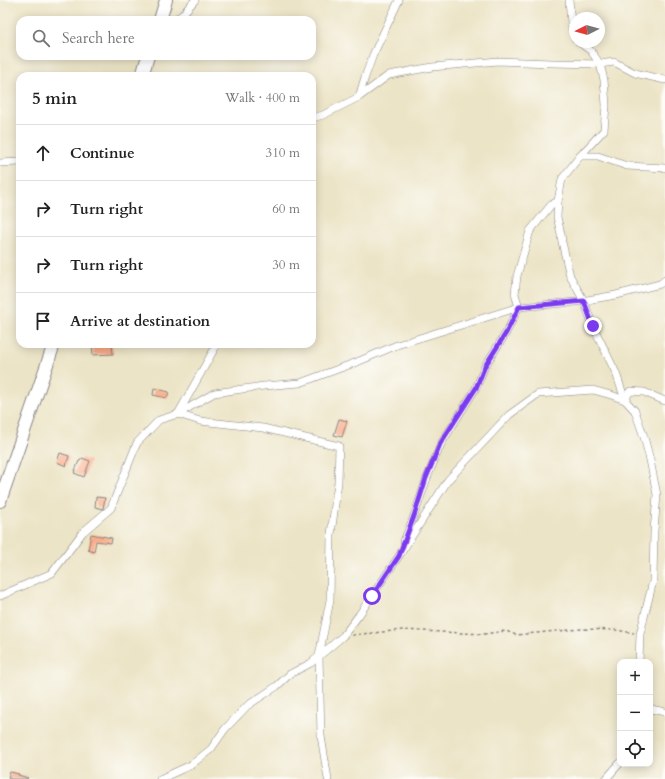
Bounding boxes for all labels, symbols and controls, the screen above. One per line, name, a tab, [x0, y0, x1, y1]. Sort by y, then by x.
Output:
north arrow	[569, 12, 605, 48]
search box	[16, 16, 316, 60]
icon: search	[30, 27, 52, 49]
text: Search here	[62, 28, 135, 48]
text: 5 min	[32, 87, 77, 110]
text: Walk · 400 m	[225, 89, 300, 107]
icon: ahead	[32, 142, 54, 164]
text: Continue	[70, 143, 135, 163]
text: 310 m	[266, 144, 300, 162]
icon: right	[32, 198, 54, 220]
text: Turn right	[70, 199, 143, 219]
text: 60 m	[272, 200, 300, 218]
icon: right	[32, 254, 54, 276]
text: Turn right	[70, 255, 143, 275]
text: 30 m	[272, 256, 300, 274]
icon: arrive	[32, 310, 54, 332]
text: Arrive at destination	[70, 311, 210, 331]
route end	[584, 317, 602, 335]
route start	[363, 587, 381, 605]
map controls	[617, 659, 653, 767]
button: +	[617, 659, 653, 695]
button: −	[617, 695, 653, 731]
button: locate	[617, 731, 653, 767]

